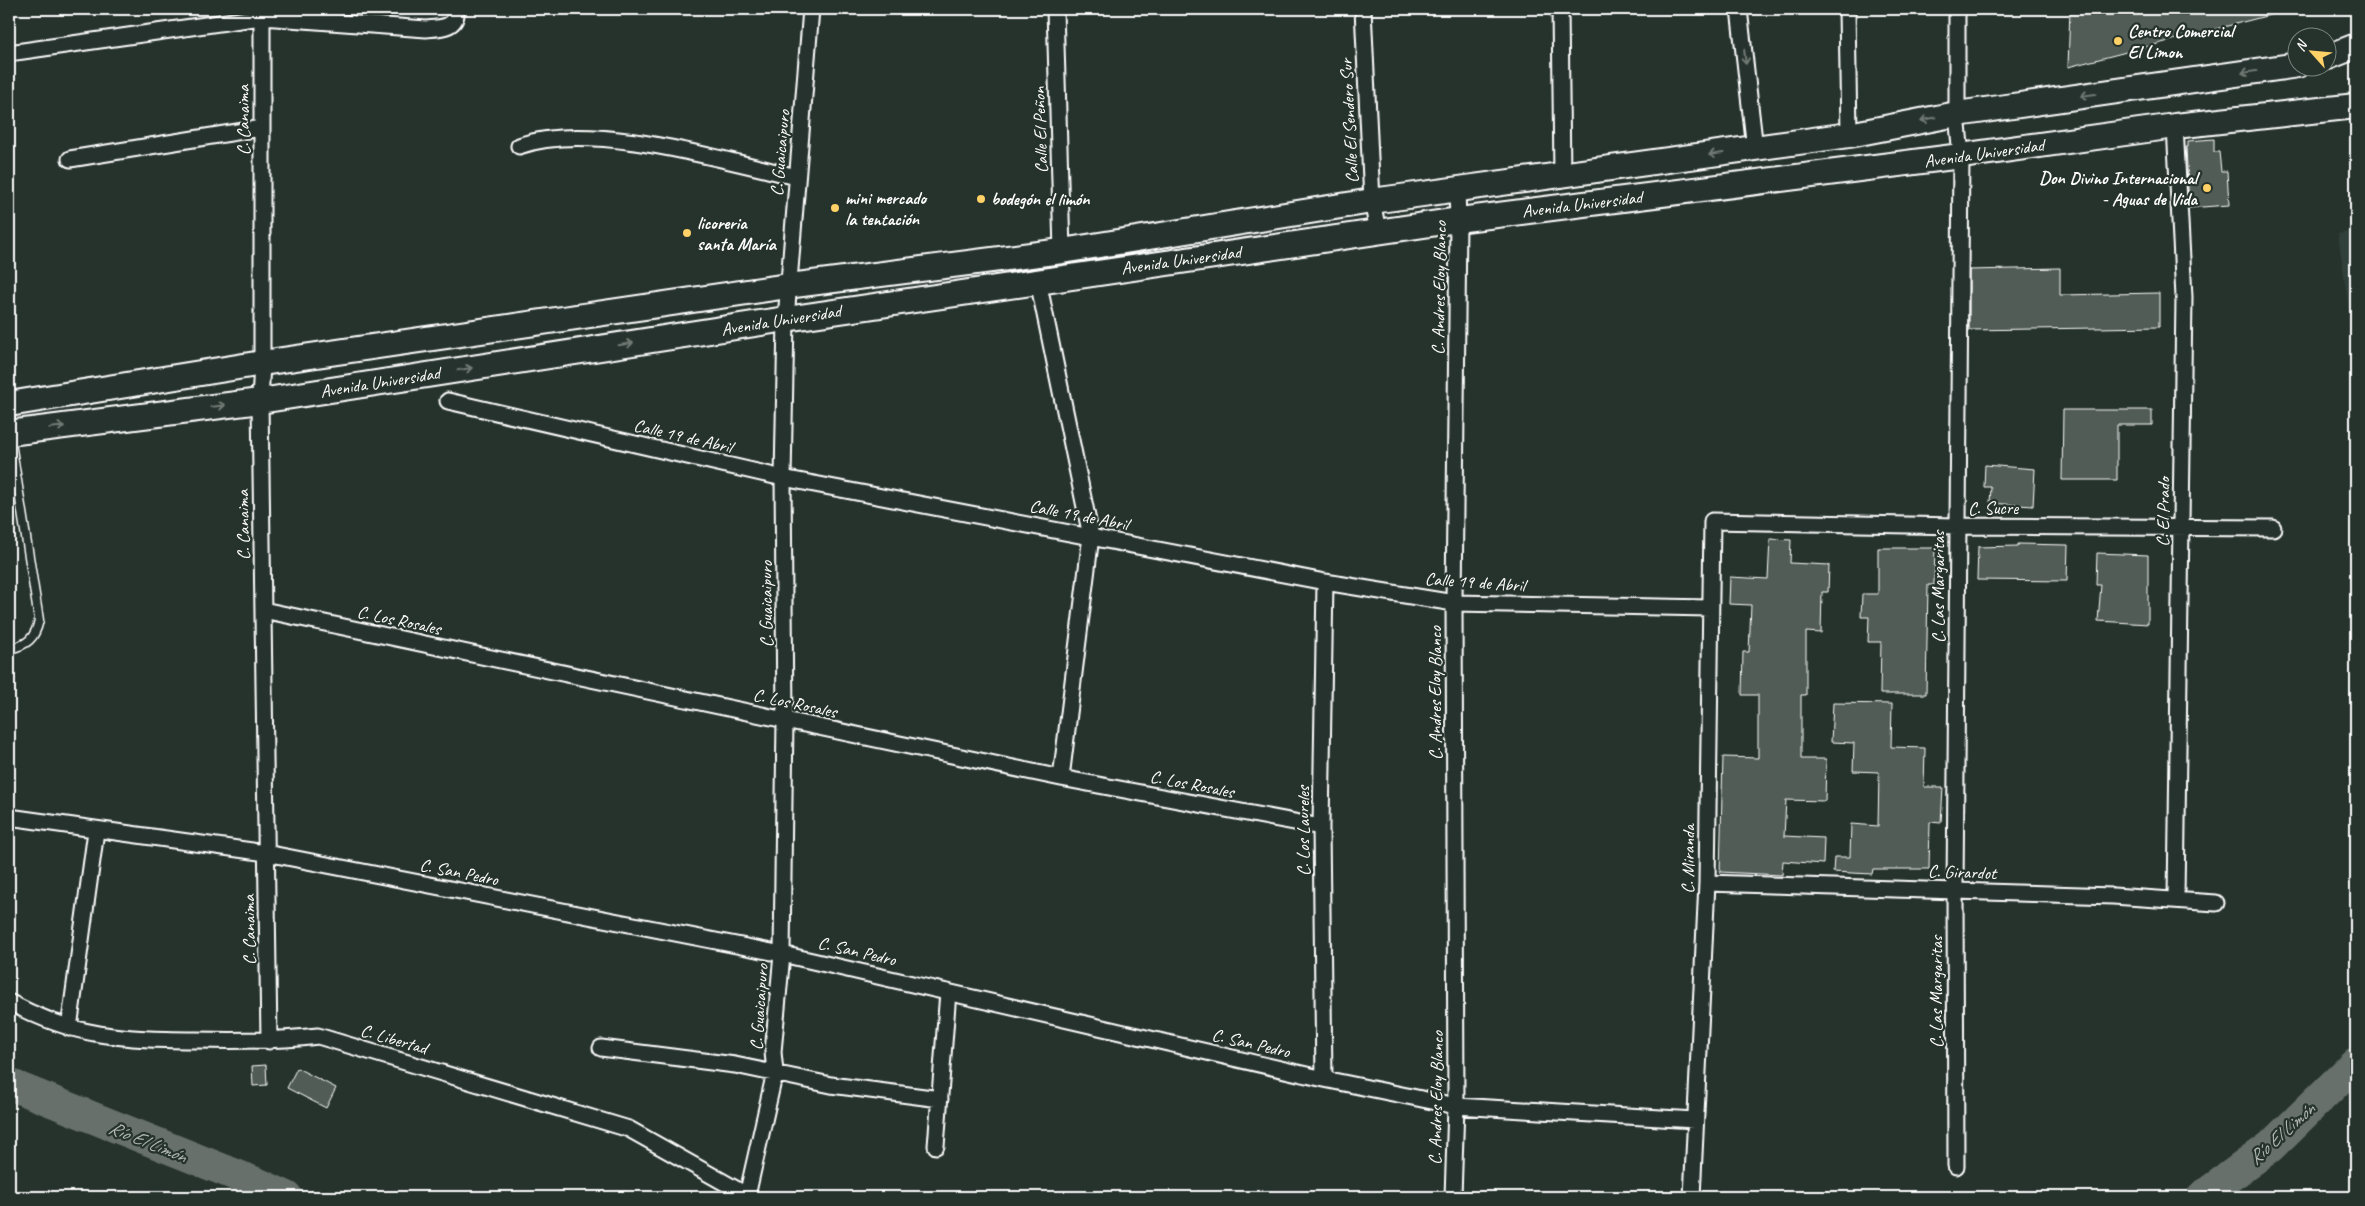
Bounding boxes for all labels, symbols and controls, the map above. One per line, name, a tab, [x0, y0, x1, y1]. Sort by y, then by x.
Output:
place label: Centro Comercial El Limon	[2128, 20, 2237, 63]
north arrow	[2288, 28, 2338, 78]
marker: Centro Comercial El Limon	[2112, 35, 2124, 47]
text: N	[2291, 37, 2311, 54]
one-way arrow	[1740, 49, 1750, 65]
street label: Calle El Sendero Sur	[1335, 56, 1363, 184]
one-way arrow	[2242, 67, 2258, 77]
street label: C. Canaima	[232, 84, 254, 155]
street label: Calle El Peñon	[1027, 86, 1052, 174]
one-way arrow	[2081, 90, 2097, 100]
street label: C. Guaicaipuro	[765, 107, 795, 197]
one-way arrow	[1920, 115, 1936, 125]
street label: Avenida Universidad	[1923, 133, 2048, 172]
one-way arrow	[1708, 149, 1724, 159]
place label: Don Divino Internacional - Aguas de Vida	[2039, 167, 2201, 210]
marker: Don Divino Internacional - Aguas de Vida	[2201, 182, 2213, 194]
street label: Avenida Universidad	[1521, 185, 1646, 222]
place label: mini mercado la tentación	[845, 187, 927, 230]
place label: bodegón el limón	[991, 188, 1090, 210]
marker: bodegón el limón	[975, 193, 987, 205]
marker: mini mercado la tentación	[829, 202, 841, 214]
place label: licoreria santa María	[697, 212, 778, 255]
street label: C. Andres Eloy Blanco	[1427, 219, 1451, 355]
marker: licoreria santa María	[681, 227, 693, 239]
street label: Avenida Universidad	[1120, 240, 1245, 279]
street label: Avenida Universidad	[720, 299, 845, 340]
one-way arrow	[618, 338, 634, 348]
street label: Avenida Universidad	[319, 361, 444, 402]
one-way arrow	[457, 363, 473, 373]
one-way arrow	[210, 401, 226, 411]
street label: Calle 19 de Abril	[632, 414, 737, 459]
one-way arrow	[49, 422, 65, 432]
street label: C. El Prado	[2151, 475, 2175, 547]
street label: C. Canaima	[231, 489, 255, 560]
street label: Calle 19 de Abril	[1028, 495, 1133, 536]
street label: C. Sucre	[1968, 497, 2019, 519]
street label: C. Las Margaritas	[1927, 529, 1949, 643]
street label: C. Guaicaipuro	[755, 559, 777, 647]
street label: Calle 19 de Abril	[1424, 568, 1529, 597]
street label: C. Los Rosales	[355, 600, 445, 640]
street label: C. Andres Eloy Blanco	[1424, 624, 1446, 760]
street label: C. Los Rosales	[751, 683, 841, 723]
street label: C. Los Rosales	[1148, 765, 1238, 803]
street label: C. Los Laureles	[1292, 784, 1314, 876]
street label: C. Miranda	[1676, 823, 1700, 894]
street label: C. San Pedro	[418, 854, 502, 891]
street label: C. Girardot	[1927, 860, 1999, 884]
street label: C. Canaima	[237, 894, 261, 965]
street label: C. San Pedro	[816, 931, 900, 971]
street label: C. Las Margaritas	[1925, 934, 1947, 1048]
street label: C. Guaicaipuro	[745, 962, 773, 1051]
street label: C. Libertad	[358, 1019, 433, 1060]
street label: C. San Pedro	[1210, 1023, 1294, 1063]
street label: C. Andres Eloy Blanco	[1424, 1029, 1448, 1165]
water label: Río El Limón	[2243, 1097, 2321, 1170]
water label: Río El Limón	[105, 1116, 191, 1169]

